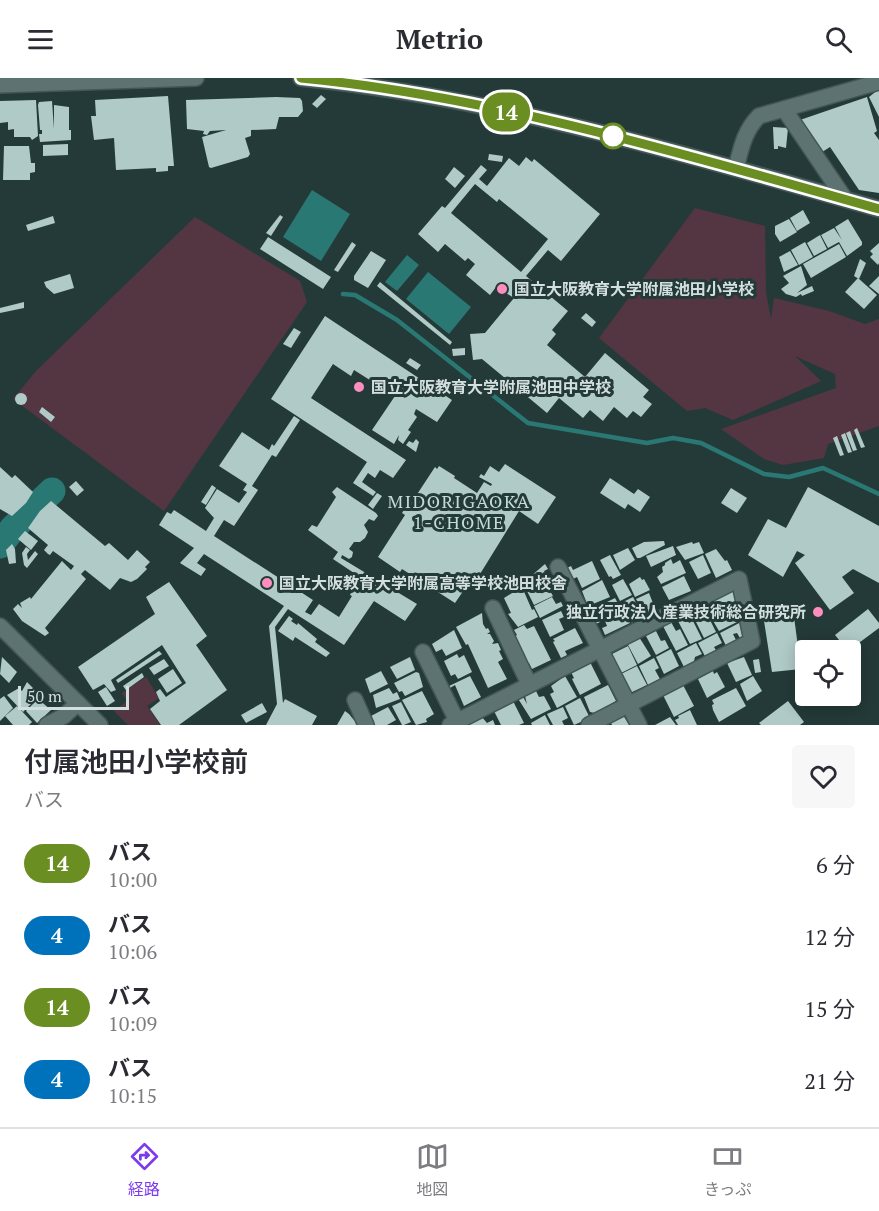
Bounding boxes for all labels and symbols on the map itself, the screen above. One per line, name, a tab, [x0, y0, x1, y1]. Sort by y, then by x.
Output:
line badge: 14	[479, 93, 533, 132]
unlabelled marker	[600, 123, 626, 149]
place label: 国立大阪教育大学附属池田小学校	[514, 278, 754, 300]
marker: 国立大阪教育大学附属池田小学校	[495, 282, 509, 296]
place label: 国立大阪教育大学附属池田中学校	[371, 376, 611, 398]
marker: 国立大阪教育大学附属池田中学校	[352, 380, 366, 394]
district label: MIDORIGAOKA 1-CHOME	[388, 489, 530, 534]
place label: 国立大阪教育大学附属高等学校池田校舎	[279, 572, 567, 594]
marker: 国立大阪教育大学附属高等学校池田校舎	[260, 576, 274, 590]
place label: 独立行政法人産業技術総合研究所	[566, 601, 806, 623]
marker: 独立行政法人産業技術総合研究所	[811, 605, 825, 619]
scale bar	[18, 683, 129, 710]

